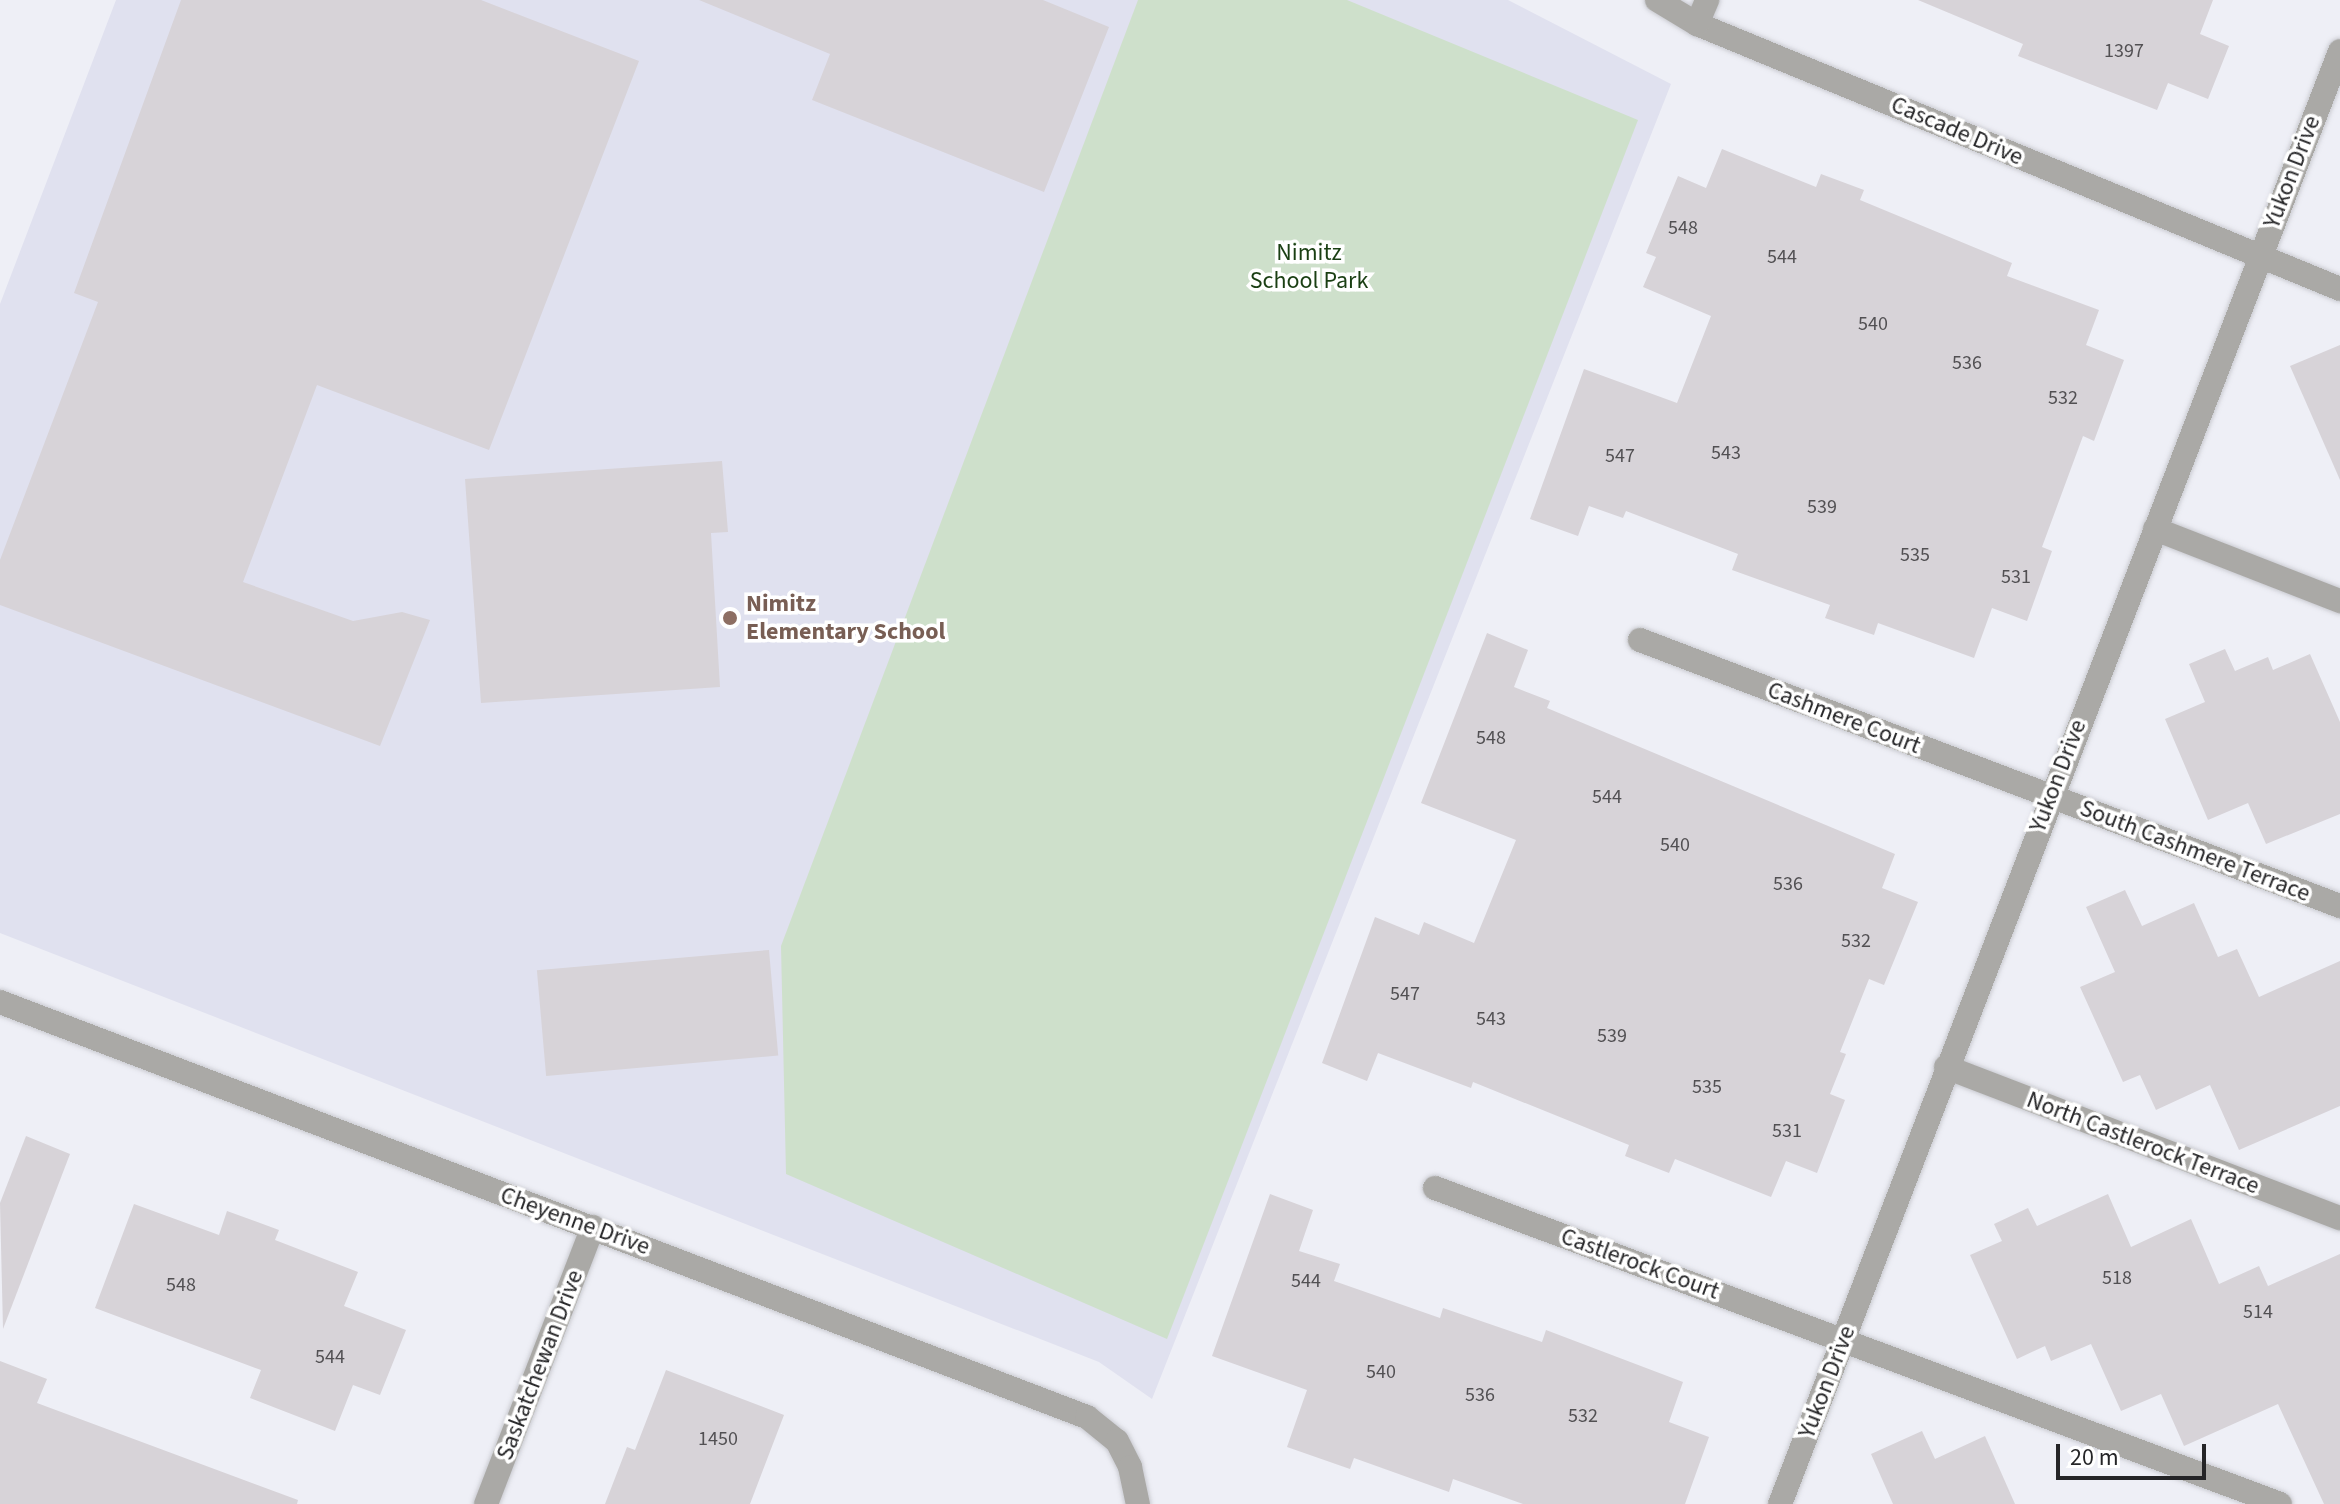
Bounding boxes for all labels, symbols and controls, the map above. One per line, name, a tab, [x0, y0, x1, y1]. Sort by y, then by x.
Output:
house number: 1397	[2104, 39, 2144, 63]
street label: Cascade Drive	[1887, 90, 2027, 172]
street label: Yukon Drive	[2257, 112, 2327, 232]
house number: 548	[1668, 216, 1698, 240]
park label: Nimitz School Park	[1250, 239, 1368, 295]
house number: 544	[1767, 245, 1797, 269]
house number: 540	[1858, 312, 1888, 336]
house number: 536	[1952, 351, 1982, 375]
house number: 532	[2048, 386, 2078, 410]
house number: 543	[1711, 441, 1741, 465]
house number: 547	[1605, 444, 1635, 468]
house number: 539	[1807, 495, 1837, 519]
house number: 535	[1900, 543, 1930, 567]
house number: 531	[2001, 565, 2031, 589]
place label: Nimitz Elementary School	[746, 590, 945, 646]
marker: Nimitz Elementary School	[721, 609, 739, 627]
street label: Cashmere Court	[1763, 676, 1925, 760]
street label: Yukon Drive	[2023, 716, 2093, 836]
house number: 548	[1476, 726, 1506, 750]
house number: 544	[1592, 785, 1622, 809]
street label: South Cashmere Terrace	[2076, 794, 2314, 908]
house number: 540	[1660, 833, 1690, 857]
house number: 536	[1773, 872, 1803, 896]
house number: 532	[1841, 929, 1871, 953]
house number: 547	[1390, 982, 1420, 1006]
house number: 543	[1476, 1007, 1506, 1031]
house number: 539	[1597, 1024, 1627, 1048]
house number: 535	[1692, 1075, 1722, 1099]
street label: North Castlerock Terrace	[2023, 1085, 2263, 1201]
house number: 531	[1772, 1119, 1802, 1143]
street label: Cheyenne Drive	[496, 1181, 654, 1261]
street label: Castlerock Court	[1557, 1222, 1723, 1306]
street label: Saskatchewan Drive	[490, 1266, 590, 1464]
house number: 518	[2102, 1266, 2132, 1290]
house number: 544	[1291, 1269, 1321, 1293]
house number: 548	[166, 1273, 196, 1297]
house number: 514	[2243, 1300, 2273, 1324]
street label: Yukon Drive	[1792, 1322, 1862, 1442]
house number: 544	[315, 1345, 345, 1369]
house number: 540	[1366, 1360, 1396, 1384]
house number: 536	[1465, 1383, 1495, 1407]
house number: 532	[1568, 1404, 1598, 1428]
house number: 1450	[698, 1427, 738, 1451]
scale bar	[2060, 1428, 2210, 1478]
text: 20 m	[2070, 1440, 2119, 1475]

